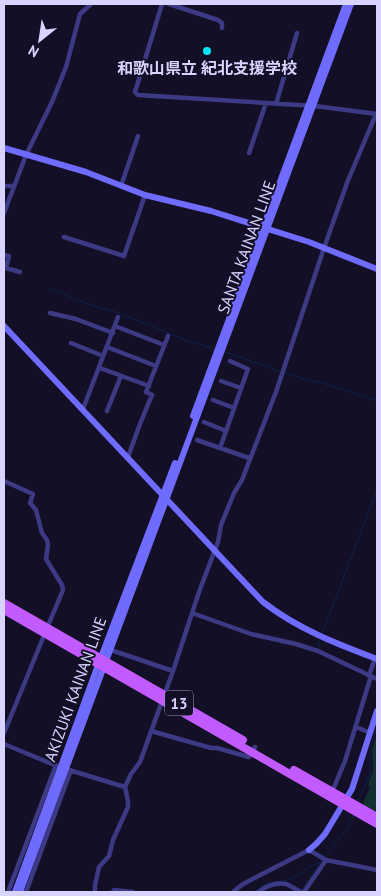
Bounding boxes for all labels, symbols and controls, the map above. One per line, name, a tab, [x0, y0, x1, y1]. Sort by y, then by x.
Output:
north arrow	[15, 15, 65, 65]
text: N	[25, 41, 42, 61]
marker: 和歌山県立 紀北支援学校	[201, 45, 213, 57]
place label: 和歌山県立 紀北支援学校	[117, 58, 297, 78]
street label: SANTA KAINAN LINE	[213, 178, 279, 316]
street label: AKIZUKI KAINAN LINE	[40, 614, 110, 764]
road number: 13	[165, 690, 193, 716]

